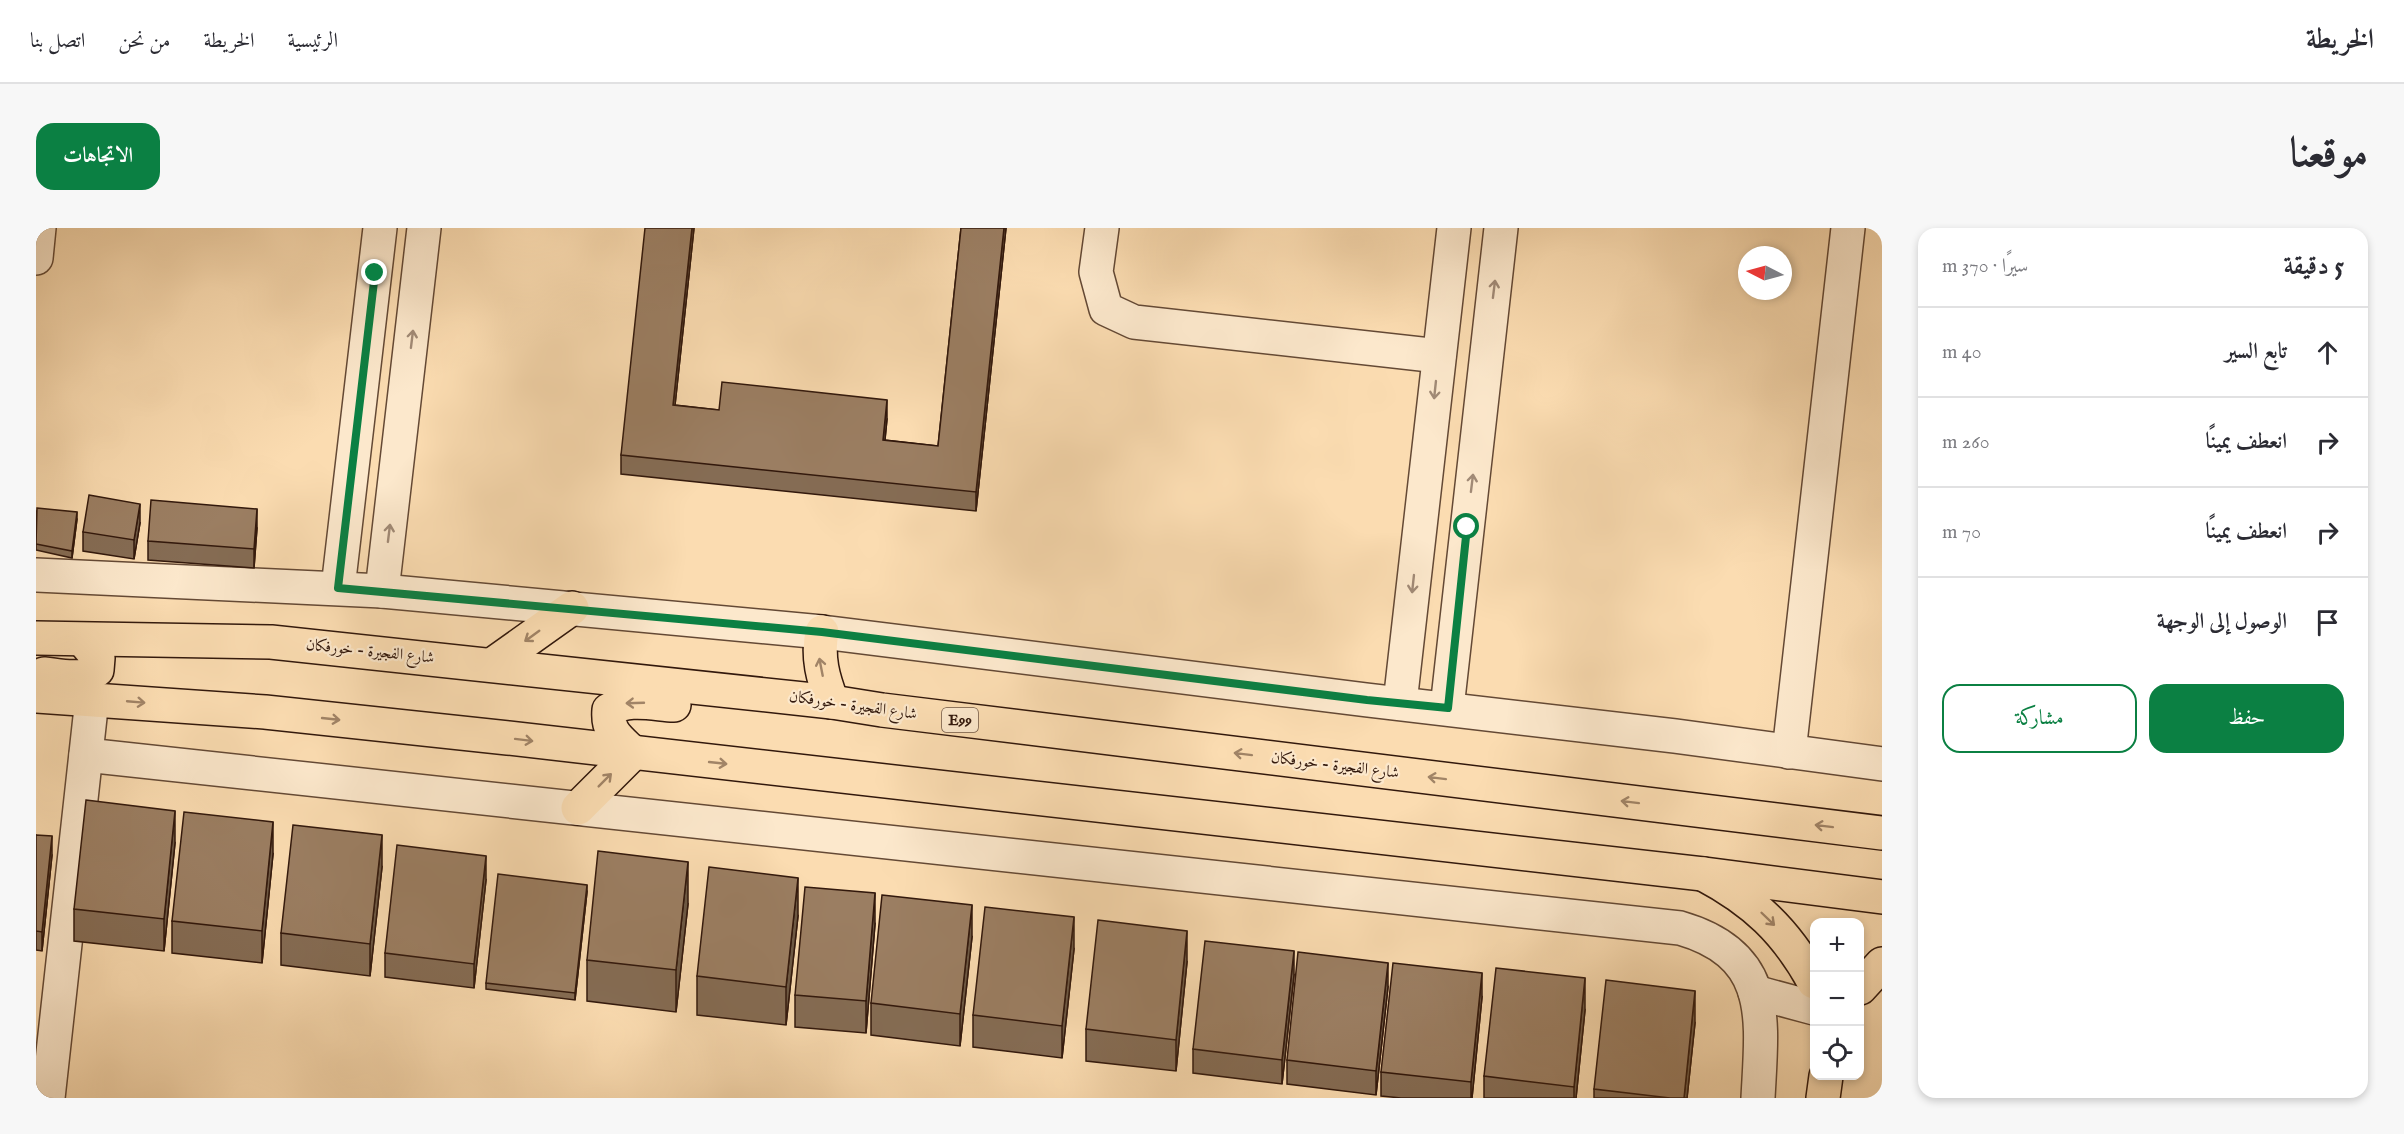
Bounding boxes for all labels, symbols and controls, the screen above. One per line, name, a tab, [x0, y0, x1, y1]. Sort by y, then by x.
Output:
text: الخريطة	[2306, 23, 2374, 58]
text: اتصل بنا	[30, 28, 85, 55]
text: من نحن	[118, 28, 170, 55]
text: الخريطة	[203, 28, 255, 55]
text: الرئيسية	[288, 28, 338, 55]
button: الاتجاهات	[36, 123, 160, 190]
text: موقعنا	[2290, 128, 2368, 181]
north arrow	[1738, 246, 1792, 300]
text: 5 دقيقة	[2284, 250, 2344, 283]
text: سيرًا · 370 m	[1942, 254, 2028, 279]
route end	[361, 259, 387, 285]
one-way arrow	[1489, 280, 1500, 300]
one-way arrow	[406, 330, 417, 350]
icon: ahead	[2311, 336, 2344, 369]
text: تابع السير	[2225, 338, 2287, 366]
text: 40 m	[1942, 340, 1981, 365]
one-way arrow	[1429, 380, 1440, 400]
icon: right	[2311, 426, 2344, 459]
text: انعطف يمينًا	[2206, 428, 2287, 456]
text: 260 m	[1942, 430, 1989, 455]
one-way arrow	[1467, 474, 1478, 494]
route start	[1453, 513, 1479, 539]
icon: right	[2311, 516, 2344, 549]
text: انعطف يمينًا	[2206, 518, 2287, 546]
text: 70 m	[1942, 520, 1981, 545]
one-way arrow	[384, 524, 395, 543]
one-way arrow	[1407, 574, 1418, 594]
icon: arrive	[2311, 606, 2344, 639]
text: الوصول إلى الوجهة	[2157, 608, 2287, 636]
one-way arrow	[525, 630, 541, 642]
street label: شارع الفجيرة - خورفكان	[305, 635, 435, 671]
one-way arrow	[815, 658, 826, 678]
button: مشاركة	[1942, 684, 2137, 753]
button: حفظ	[2149, 684, 2344, 753]
street label: شارع الفجيرة - خورفكان	[787, 687, 918, 727]
one-way arrow	[126, 697, 146, 708]
one-way arrow	[626, 698, 646, 709]
road number: E99	[942, 708, 978, 732]
one-way arrow	[320, 714, 340, 725]
one-way arrow	[514, 735, 534, 746]
street label: شارع الفجيرة - خورفكان	[1270, 748, 1400, 786]
one-way arrow	[1234, 749, 1254, 760]
one-way arrow	[708, 757, 728, 768]
one-way arrow	[1427, 772, 1447, 783]
one-way arrow	[598, 773, 613, 788]
one-way arrow	[1621, 796, 1641, 807]
one-way arrow	[1815, 820, 1834, 831]
one-way arrow	[1761, 912, 1776, 926]
map controls	[1810, 918, 1864, 1080]
button: +	[1810, 918, 1864, 972]
button: −	[1810, 972, 1864, 1026]
button: locate	[1810, 1026, 1864, 1080]

